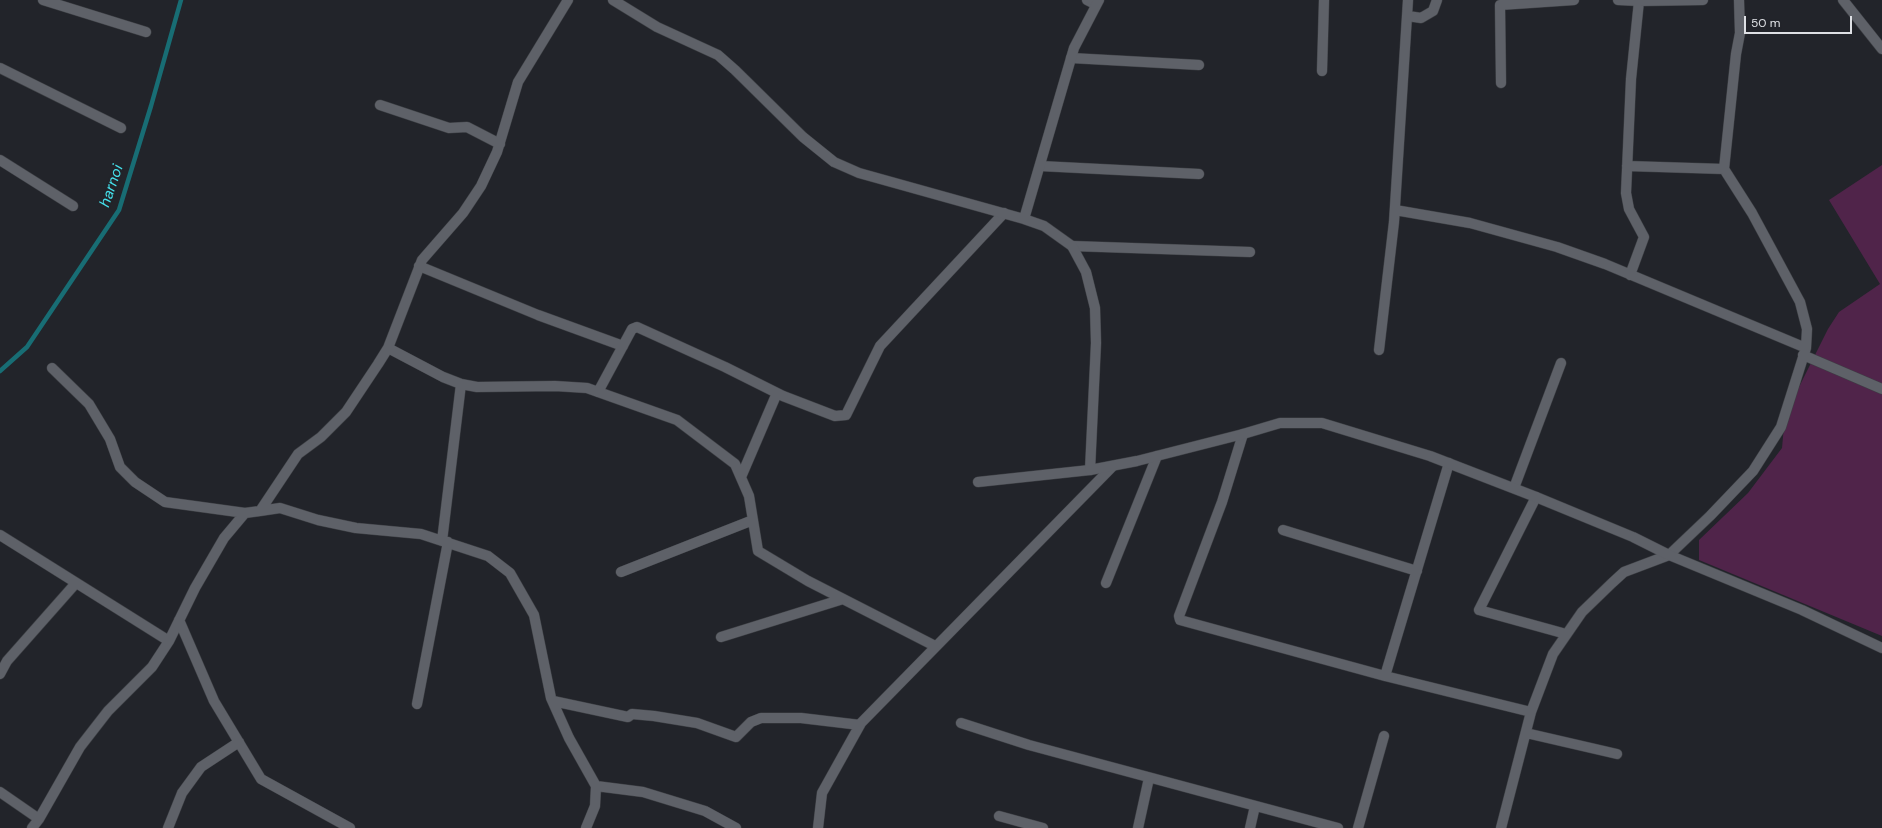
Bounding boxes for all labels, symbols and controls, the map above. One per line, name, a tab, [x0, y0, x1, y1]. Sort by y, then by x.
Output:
scale bar	[1746, 8, 1854, 34]
text: 50 m	[1751, 15, 1780, 31]
water label: harnoi	[96, 162, 128, 210]

